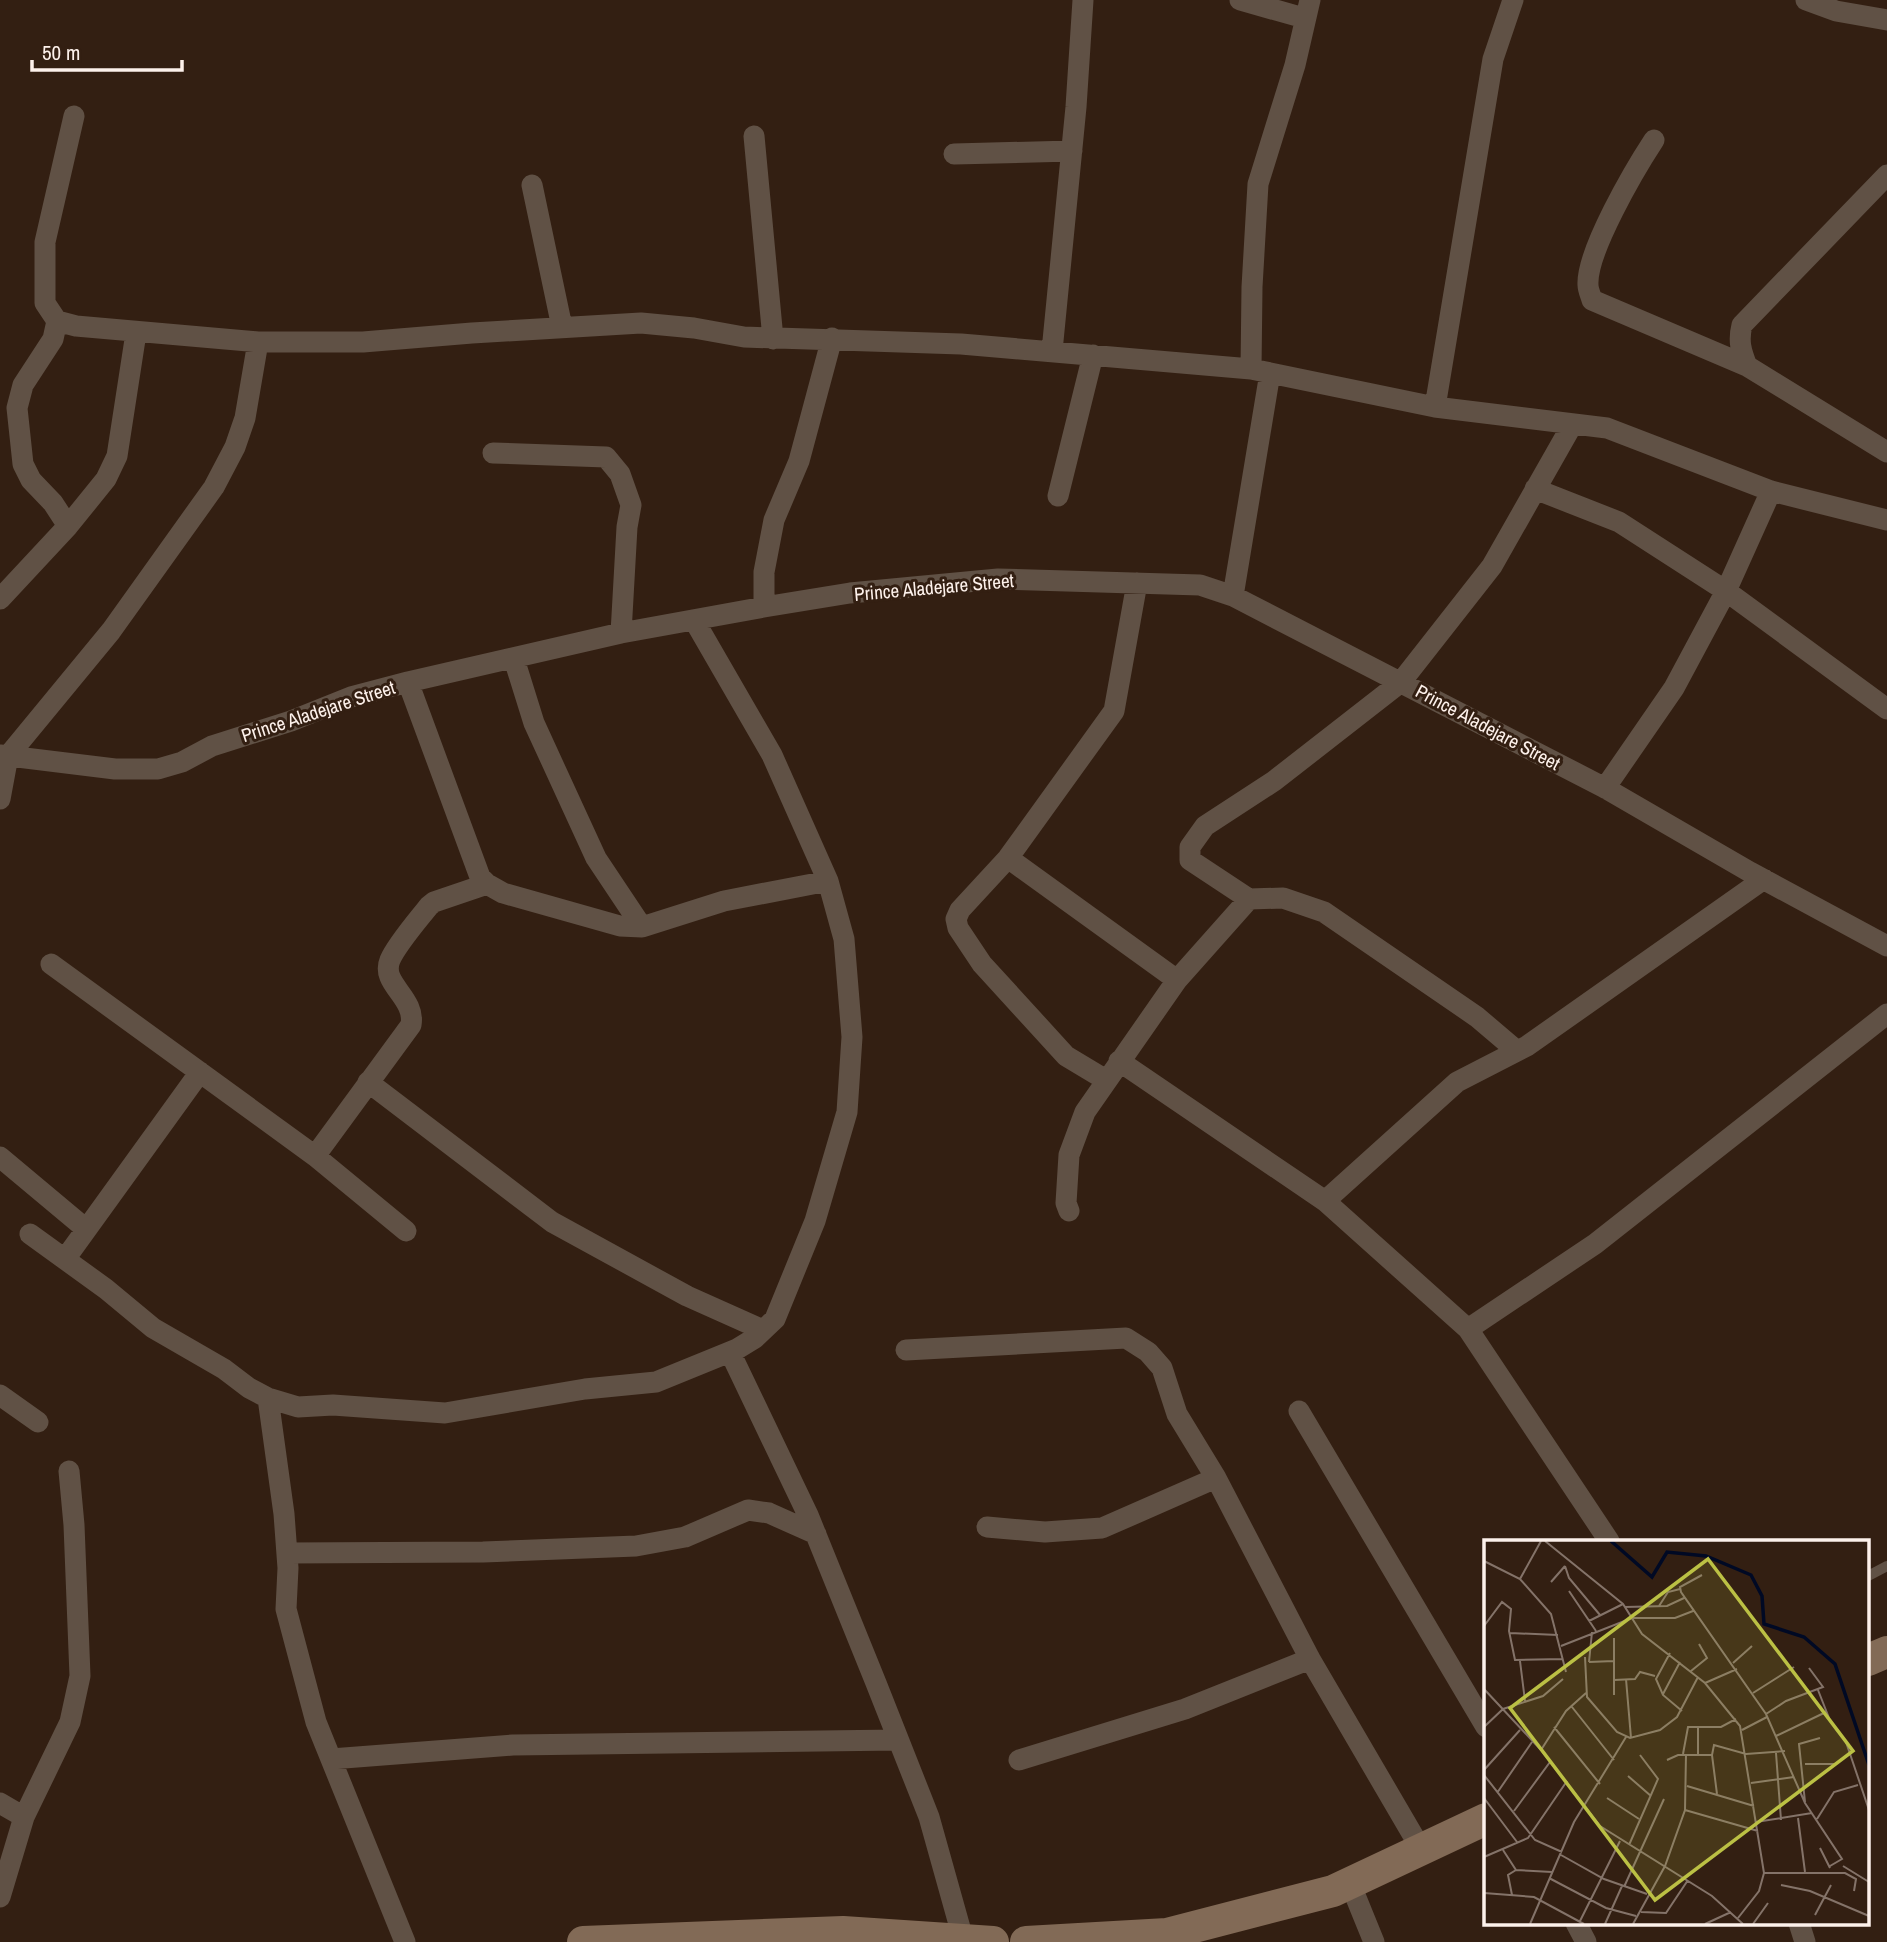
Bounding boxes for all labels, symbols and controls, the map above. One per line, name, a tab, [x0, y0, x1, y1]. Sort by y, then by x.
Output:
scale bar	[32, 28, 182, 72]
text: 50 m	[42, 38, 80, 67]
street label: Prince Aladejare Street	[853, 567, 1016, 607]
street label: Prince Aladejare Street	[238, 674, 399, 748]
street label: Prince Aladejare Street	[1411, 678, 1565, 776]
inset map	[1484, 1540, 1870, 1924]

